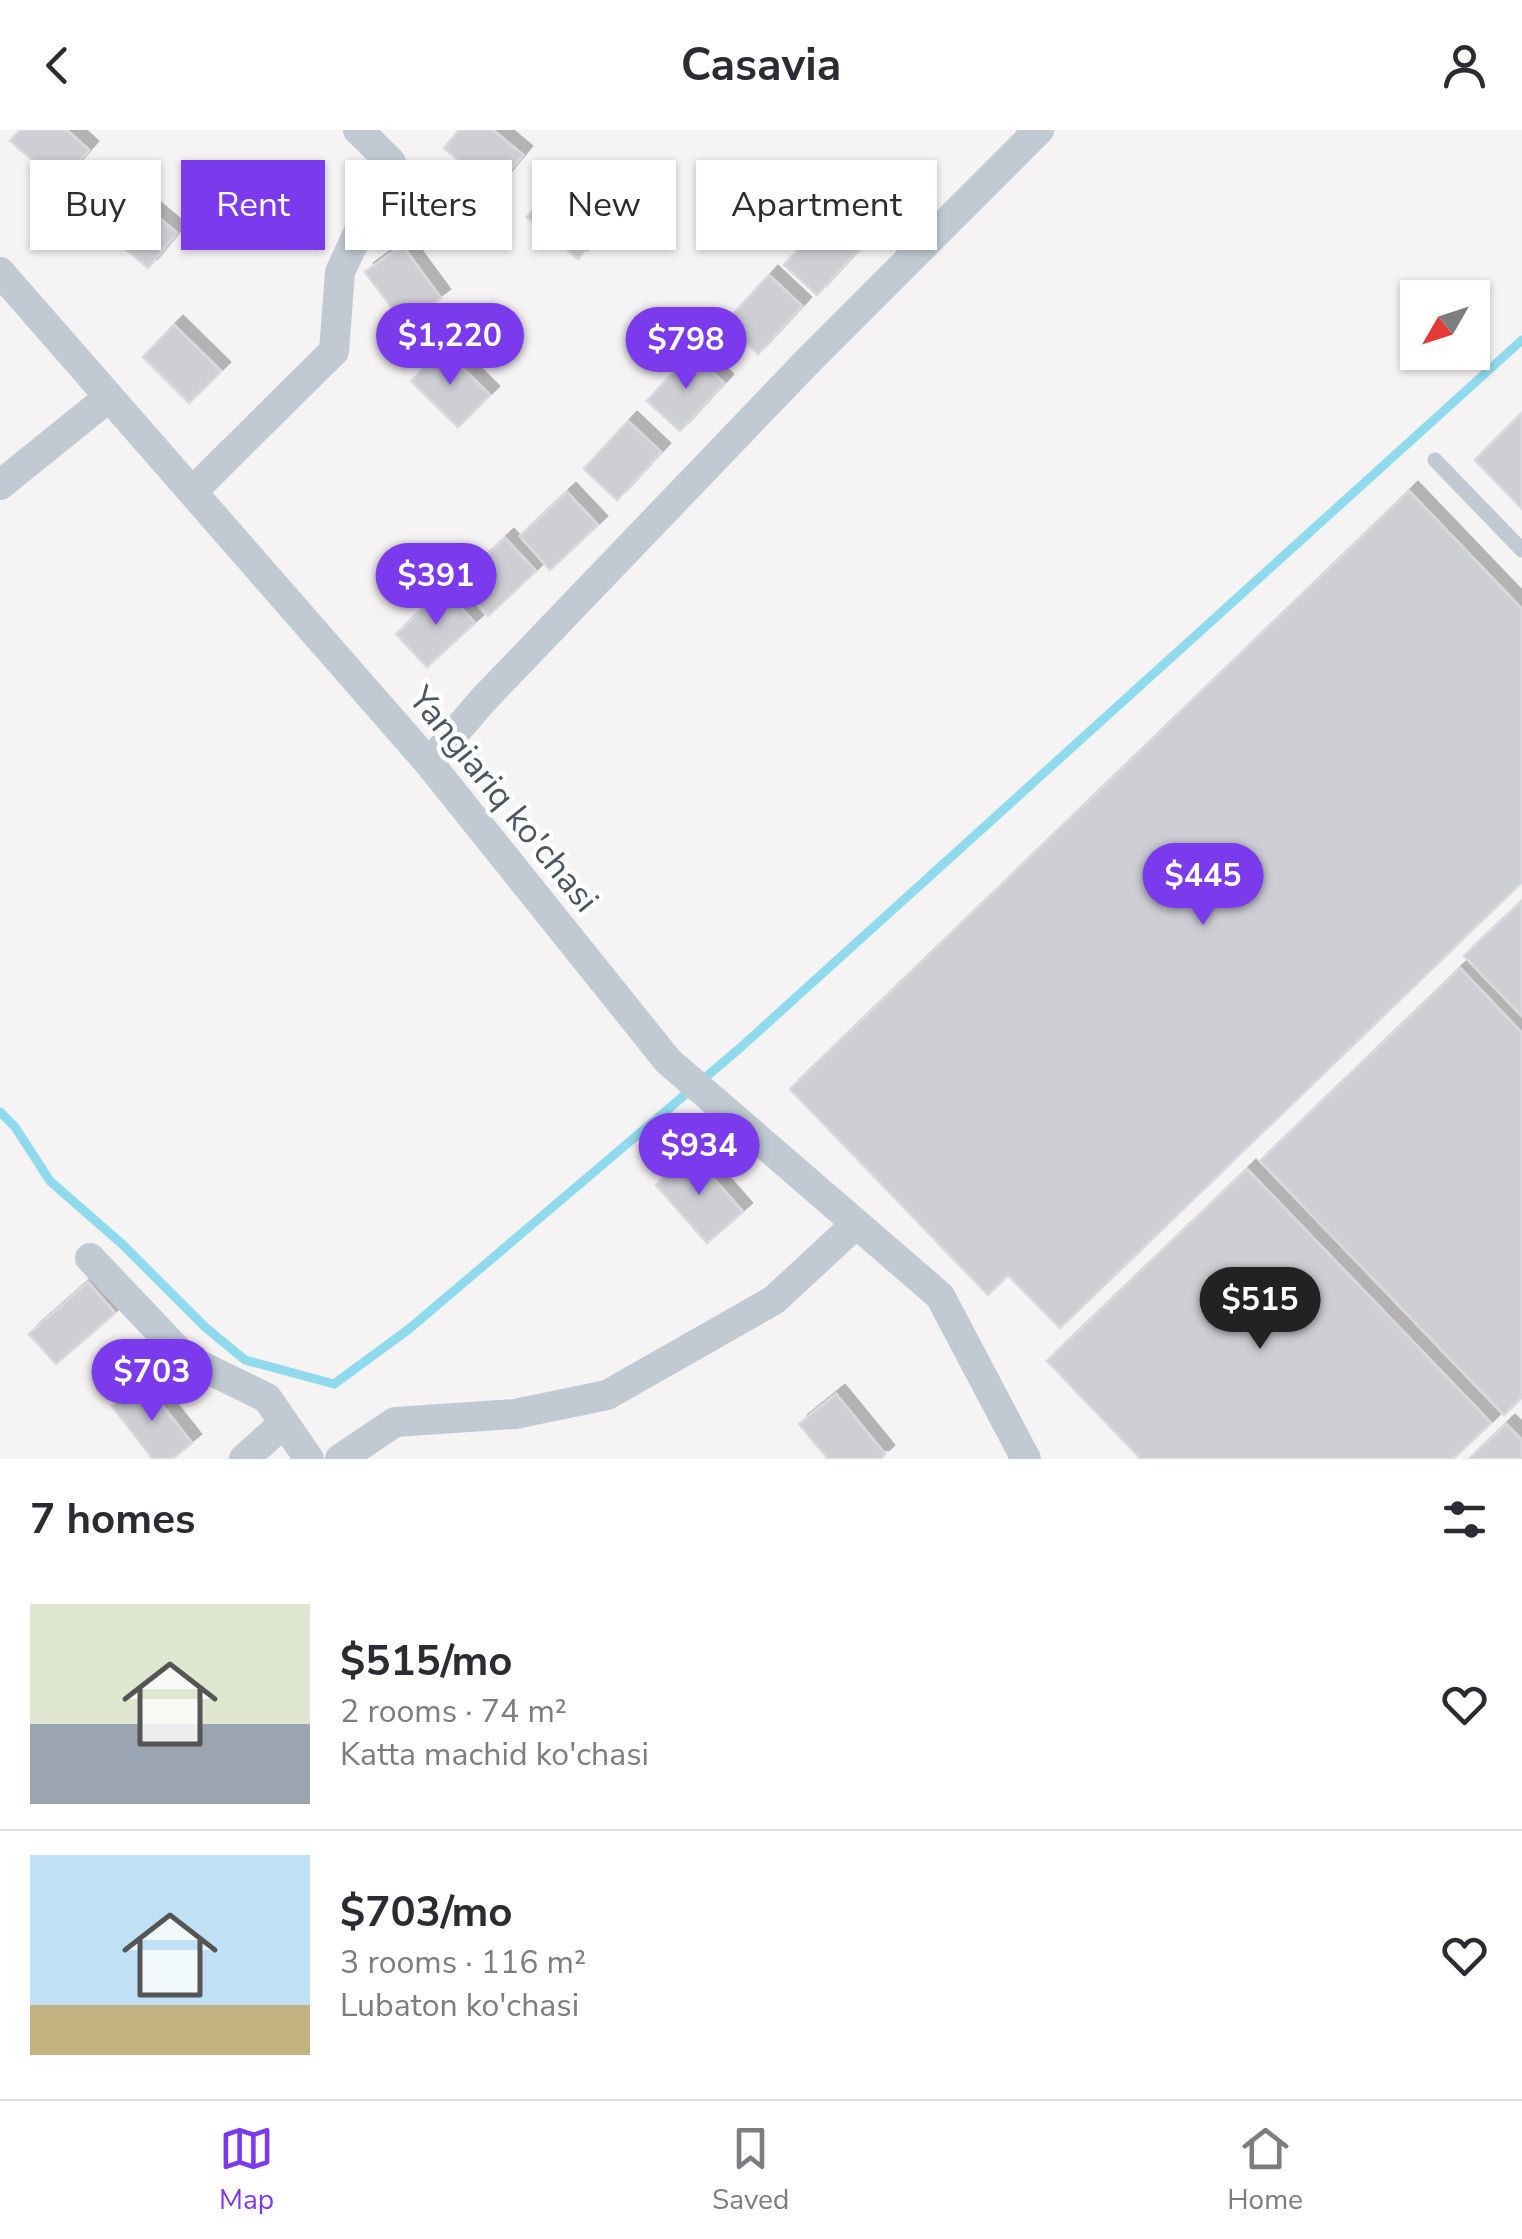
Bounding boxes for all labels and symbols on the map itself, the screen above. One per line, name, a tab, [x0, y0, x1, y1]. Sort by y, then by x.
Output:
north arrow	[1400, 280, 1490, 370]
pin: $1,220	[369, 303, 531, 388]
pin: $798	[627, 307, 745, 392]
pin: $391	[377, 543, 495, 628]
street label: Yangiariq ko'chasi	[397, 676, 609, 922]
pin: $445	[1144, 843, 1262, 928]
pin: $934	[640, 1113, 758, 1198]
pin: $515	[1201, 1267, 1319, 1352]
pin: $703	[93, 1339, 211, 1424]

